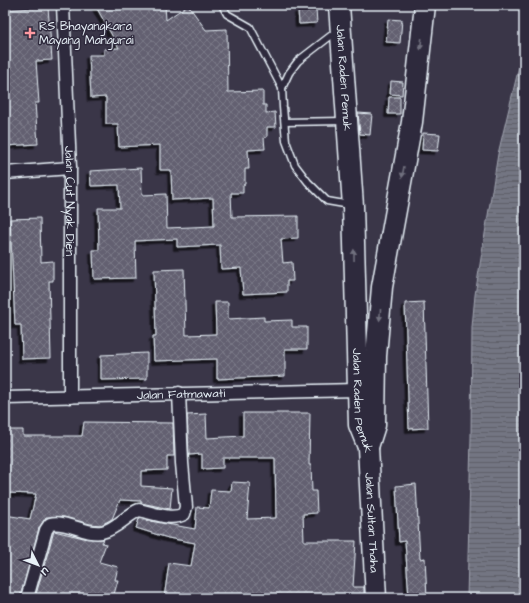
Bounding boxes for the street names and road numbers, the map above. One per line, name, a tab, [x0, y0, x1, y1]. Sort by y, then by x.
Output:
street label: Jalan Raden Pemuk	[331, 24, 356, 132]
street label: Jalan Cut Nyak Dien	[60, 145, 78, 256]
street label: Jalan Raden Pemuk	[348, 348, 376, 454]
street label: Jalan Fatmawati	[137, 385, 226, 404]
street label: Jalan Sultan Thaha	[360, 472, 383, 573]

